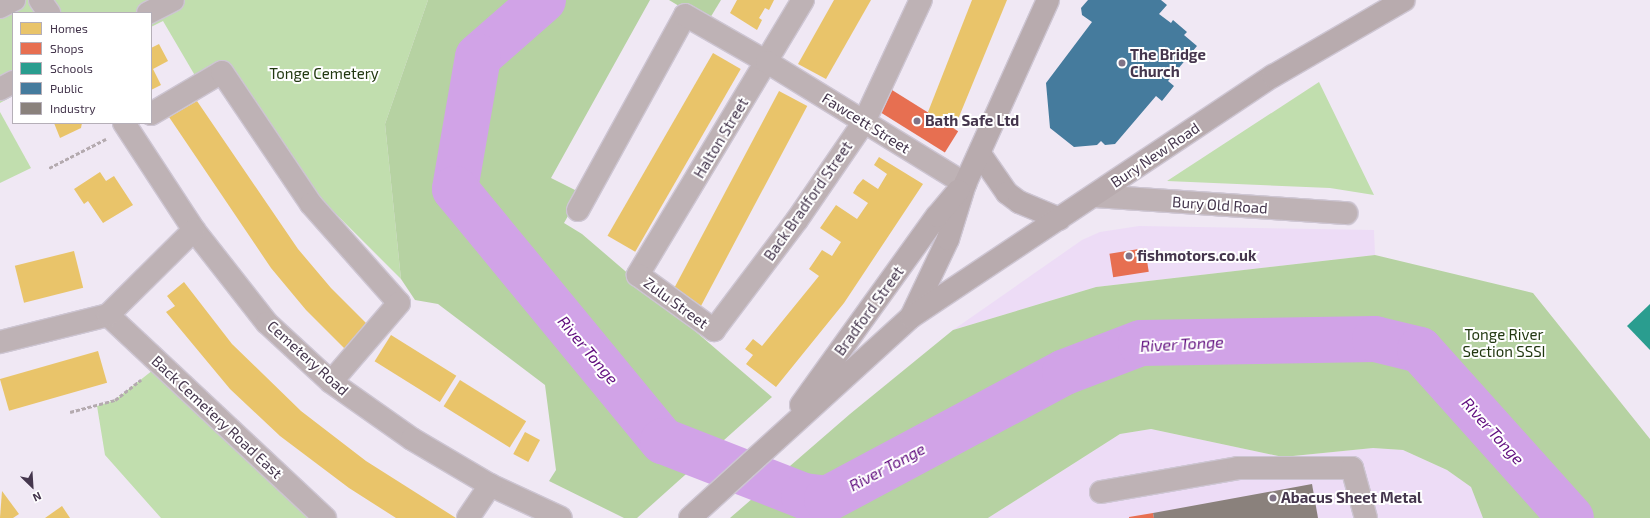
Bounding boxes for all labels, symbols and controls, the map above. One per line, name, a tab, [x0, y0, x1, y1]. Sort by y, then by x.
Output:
legend	[12, 12, 152, 124]
text: Homes	[50, 21, 88, 35]
text: Shops	[50, 41, 84, 55]
place label: The Bridge Church	[1130, 45, 1206, 80]
marker: The Bridge Church	[1117, 58, 1127, 68]
text: Schools	[50, 61, 93, 75]
park label: Tonge Cemetery	[269, 65, 379, 83]
text: Public	[50, 81, 83, 95]
street label: Fawcett Street	[819, 89, 913, 157]
street label: Halton Street	[690, 95, 752, 181]
text: Industry	[50, 101, 96, 115]
place label: Bath Safe Ltd	[925, 112, 1019, 130]
marker: Bath Safe Ltd	[912, 116, 922, 126]
street label: Bury New Road	[1107, 118, 1203, 192]
street label: Back Bradford Street	[760, 138, 856, 264]
street label: Bury Old Road	[1171, 193, 1269, 217]
place label: fishmotors.co.uk	[1137, 247, 1256, 265]
marker: fishmotors.co.uk	[1124, 251, 1134, 261]
street label: Bradford Street	[831, 263, 907, 359]
street label: Zulu Street	[640, 274, 712, 332]
water label: River Tonge	[554, 312, 622, 388]
street label: Cemetery Road	[264, 317, 352, 399]
park label: Tonge River Section SSSI	[1463, 325, 1545, 360]
water label: River Tonge	[1139, 332, 1225, 356]
street label: Back Cemetery Road East	[148, 352, 286, 482]
water label: River Tonge	[1458, 393, 1528, 469]
water label: River Tonge	[845, 439, 929, 495]
north arrow	[12, 466, 52, 506]
place label: Abacus Sheet Metal	[1281, 489, 1422, 507]
text: N	[31, 490, 44, 505]
marker: Abacus Sheet Metal	[1268, 493, 1278, 503]

